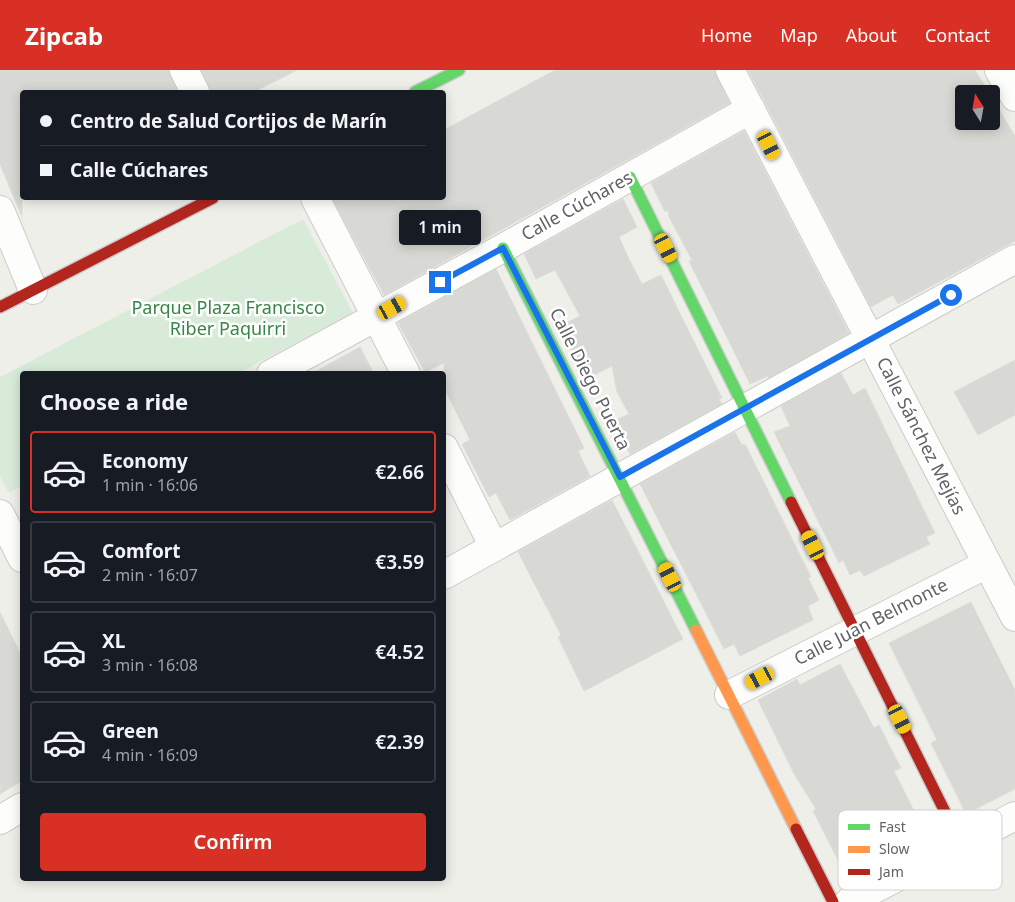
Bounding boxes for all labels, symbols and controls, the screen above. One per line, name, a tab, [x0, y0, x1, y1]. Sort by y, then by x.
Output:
text: Zipcab	[25, 19, 103, 52]
text: Home	[701, 23, 752, 47]
text: Map	[780, 23, 818, 47]
text: About	[846, 23, 897, 47]
text: Contact	[925, 23, 990, 47]
north arrow	[955, 85, 1000, 130]
map controls	[955, 85, 1000, 130]
text: Centro de Salud Cortijos de Marín	[70, 108, 387, 134]
car	[755, 128, 782, 162]
text: Calle Cúchares	[70, 157, 208, 183]
street label: Calle Cúchares	[517, 165, 636, 246]
callout: 1 min	[399, 210, 481, 244]
text: 1 min	[418, 216, 462, 238]
car	[652, 231, 679, 265]
route end	[429, 271, 451, 293]
route start	[940, 284, 962, 306]
car	[375, 294, 408, 322]
park label: Parque Plaza Francisco Riber Paquirri	[131, 295, 325, 340]
street label: Calle Diego Puerta	[545, 303, 637, 454]
street label: Calle Sánchez Mejías	[872, 353, 972, 519]
text: Choose a ride	[40, 386, 188, 416]
text: Economy	[102, 448, 188, 474]
icon: car	[42, 450, 87, 495]
text: €2.66	[375, 459, 424, 485]
text: 1 min · 16:06	[102, 474, 198, 496]
car	[799, 528, 826, 562]
text: Comfort	[102, 538, 181, 564]
icon: car	[42, 540, 87, 585]
text: €3.59	[375, 549, 424, 575]
car	[656, 560, 683, 594]
text: 2 min · 16:07	[102, 564, 198, 586]
street label: Calle Juan Belmonte	[790, 572, 952, 670]
text: XL	[102, 628, 125, 654]
icon: car	[42, 630, 87, 675]
text: €4.52	[375, 639, 424, 665]
text: 3 min · 16:08	[102, 654, 198, 676]
car	[743, 665, 776, 691]
car	[886, 702, 913, 736]
text: Green	[102, 718, 159, 744]
icon: car	[42, 720, 87, 765]
text: €2.39	[375, 729, 424, 755]
text: 4 min · 16:09	[102, 744, 198, 766]
legend	[838, 810, 1002, 890]
button: Confirm	[40, 813, 426, 871]
text: Fast	[879, 817, 906, 836]
text: Slow	[879, 839, 910, 858]
text: Jam	[877, 862, 904, 881]

